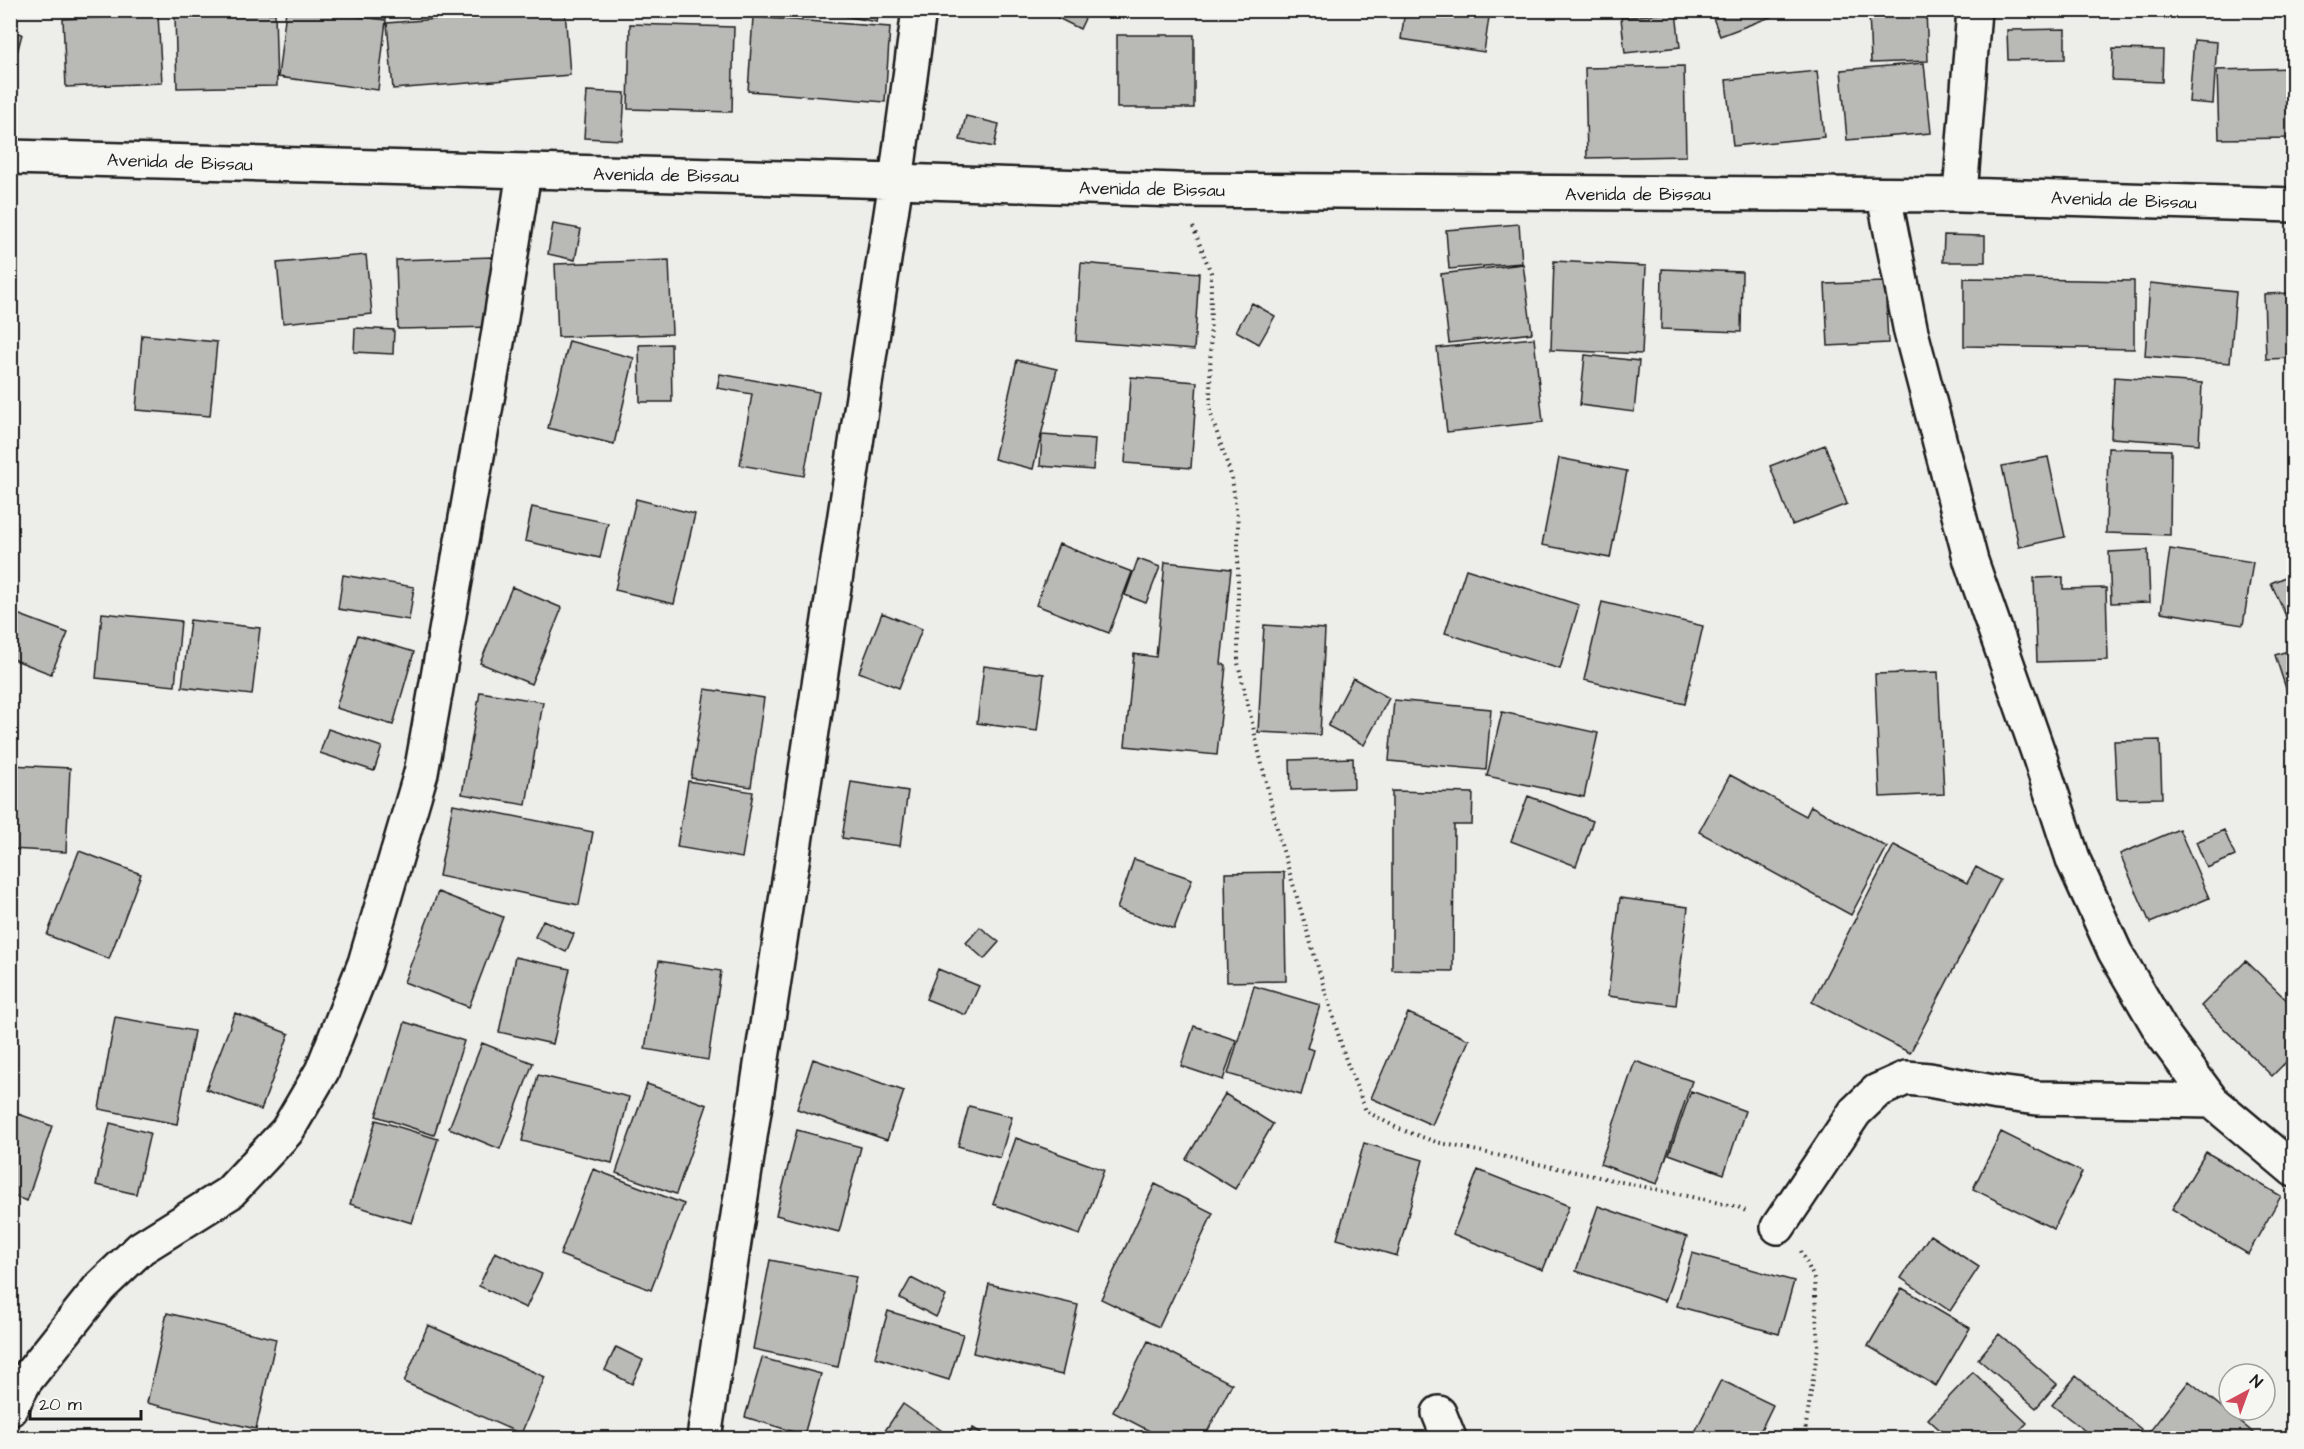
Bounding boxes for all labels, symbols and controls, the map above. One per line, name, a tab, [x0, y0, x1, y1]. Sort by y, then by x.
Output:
street label: Avenida de Bissau	[107, 147, 253, 178]
street label: Avenida de Bissau	[593, 162, 739, 189]
street label: Avenida de Bissau	[1079, 176, 1225, 203]
street label: Avenida de Bissau	[1565, 182, 1711, 207]
street label: Avenida de Bissau	[2051, 185, 2197, 216]
north arrow	[2217, 1362, 2277, 1422]
text: N	[2245, 1370, 2267, 1393]
scale bar	[30, 1383, 141, 1421]
text: 20 m	[39, 1392, 82, 1417]

